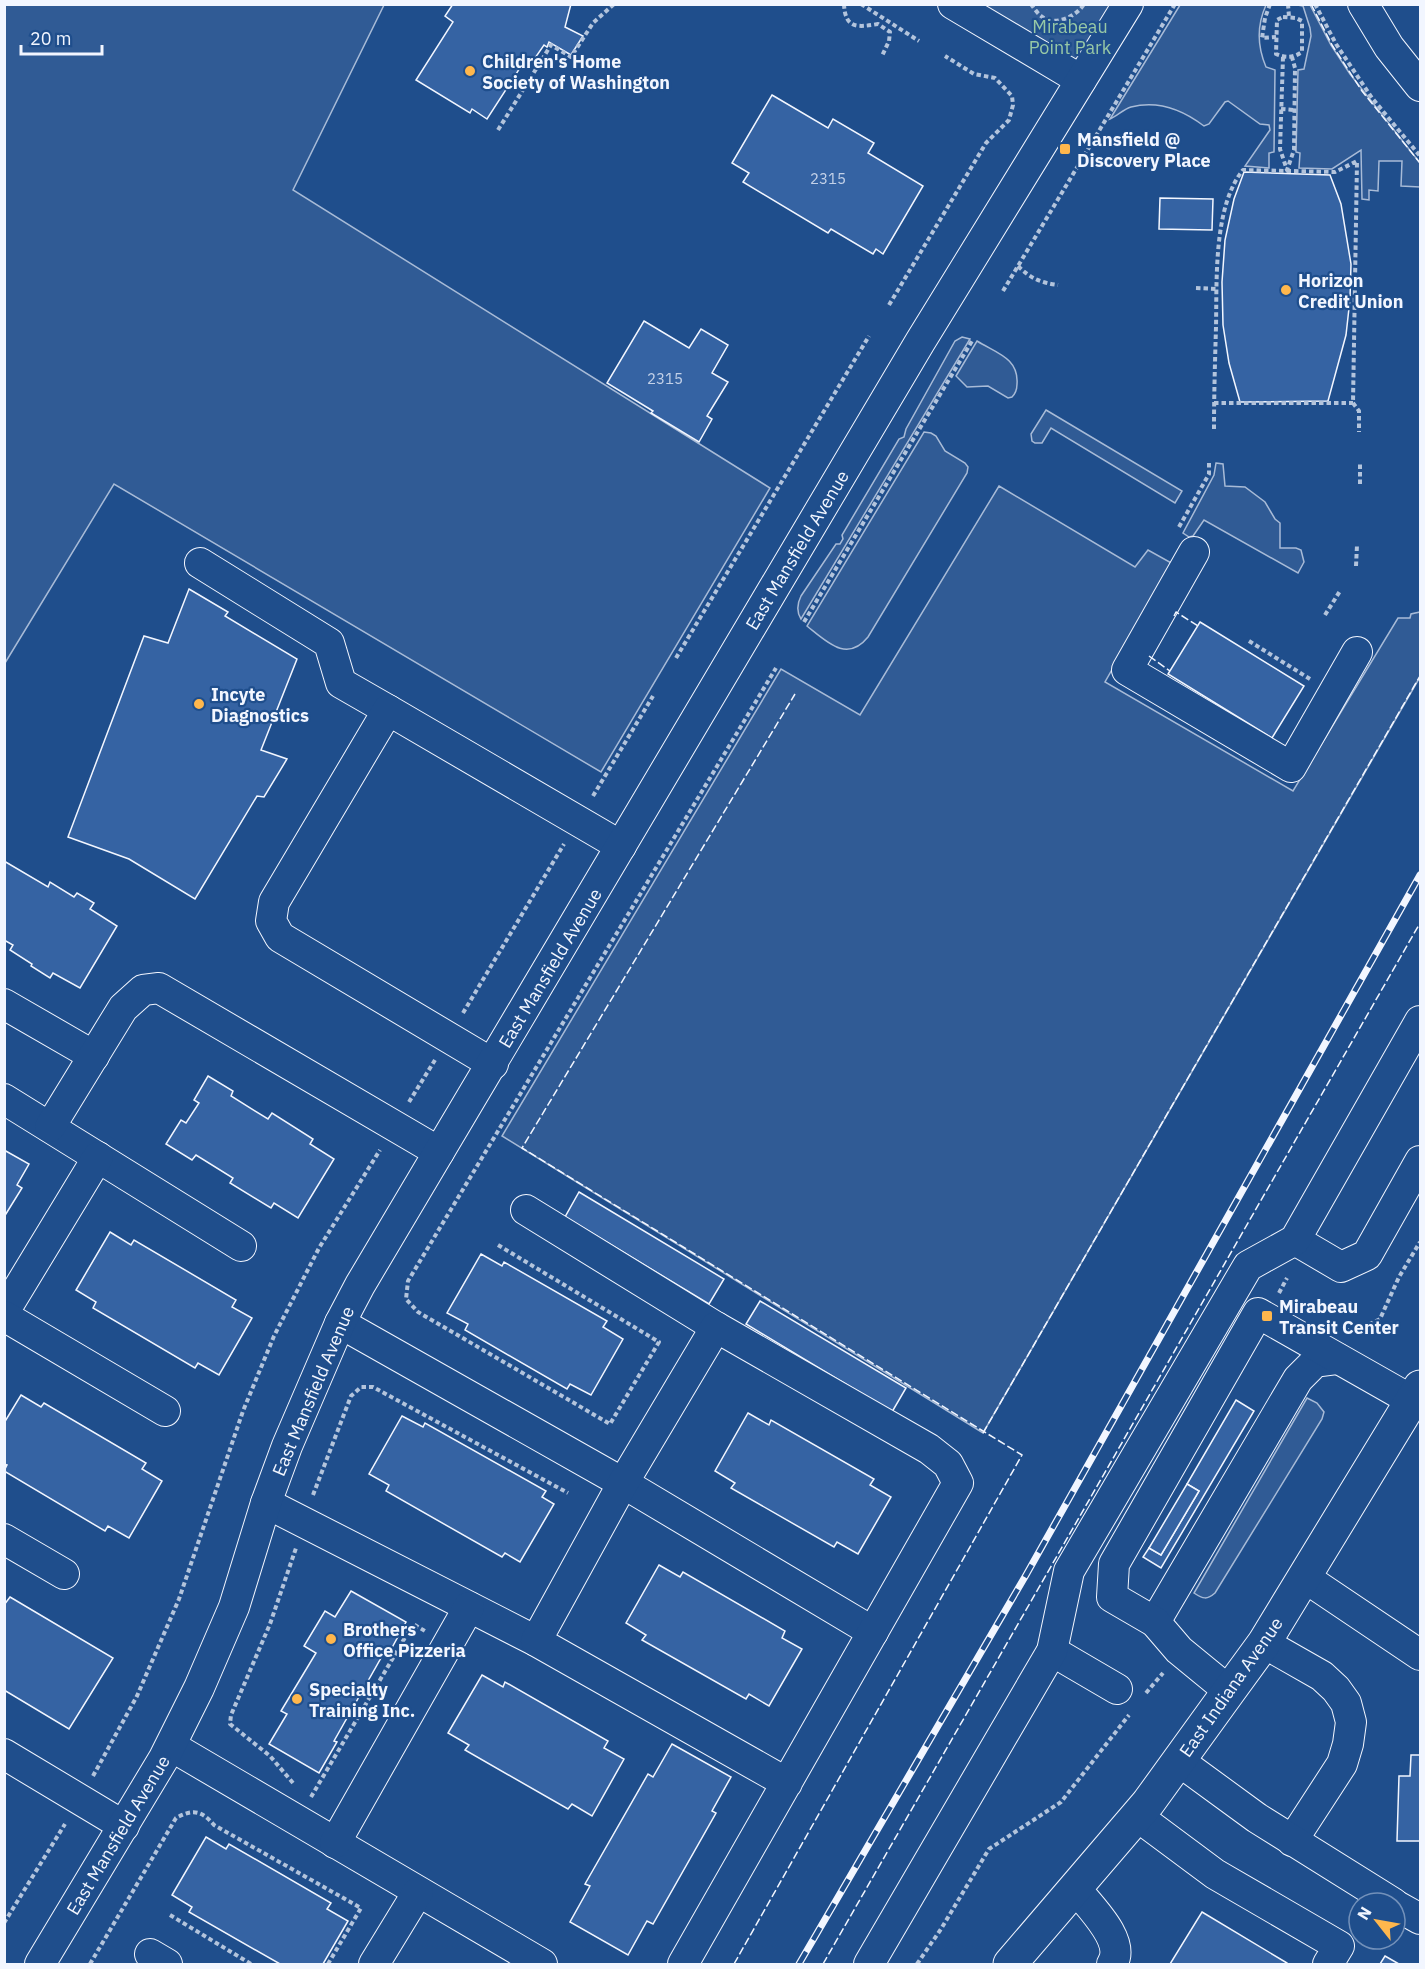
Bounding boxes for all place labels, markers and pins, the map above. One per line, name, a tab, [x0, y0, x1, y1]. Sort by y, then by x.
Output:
place label: Children's Home Society of Washington	[482, 50, 670, 94]
marker: Children's Home Society of Washington	[463, 64, 477, 78]
place label: Mansfield @ Discovery Place	[1077, 128, 1211, 172]
marker: Mansfield @ Discovery Place	[1058, 142, 1072, 156]
place label: Horizon Credit Union	[1298, 269, 1404, 313]
marker: Horizon Credit Union	[1279, 283, 1293, 297]
place label: Incyte Diagnostics	[211, 683, 309, 727]
marker: Incyte Diagnostics	[192, 697, 206, 711]
place label: Mirabeau Transit Center	[1279, 1295, 1399, 1339]
marker: Mirabeau Transit Center	[1260, 1309, 1274, 1323]
place label: Brothers Office Pizzeria	[343, 1618, 466, 1662]
marker: Brothers Office Pizzeria	[324, 1632, 338, 1646]
place label: Specialty Training Inc.	[309, 1678, 415, 1722]
marker: Specialty Training Inc.	[290, 1692, 304, 1706]

